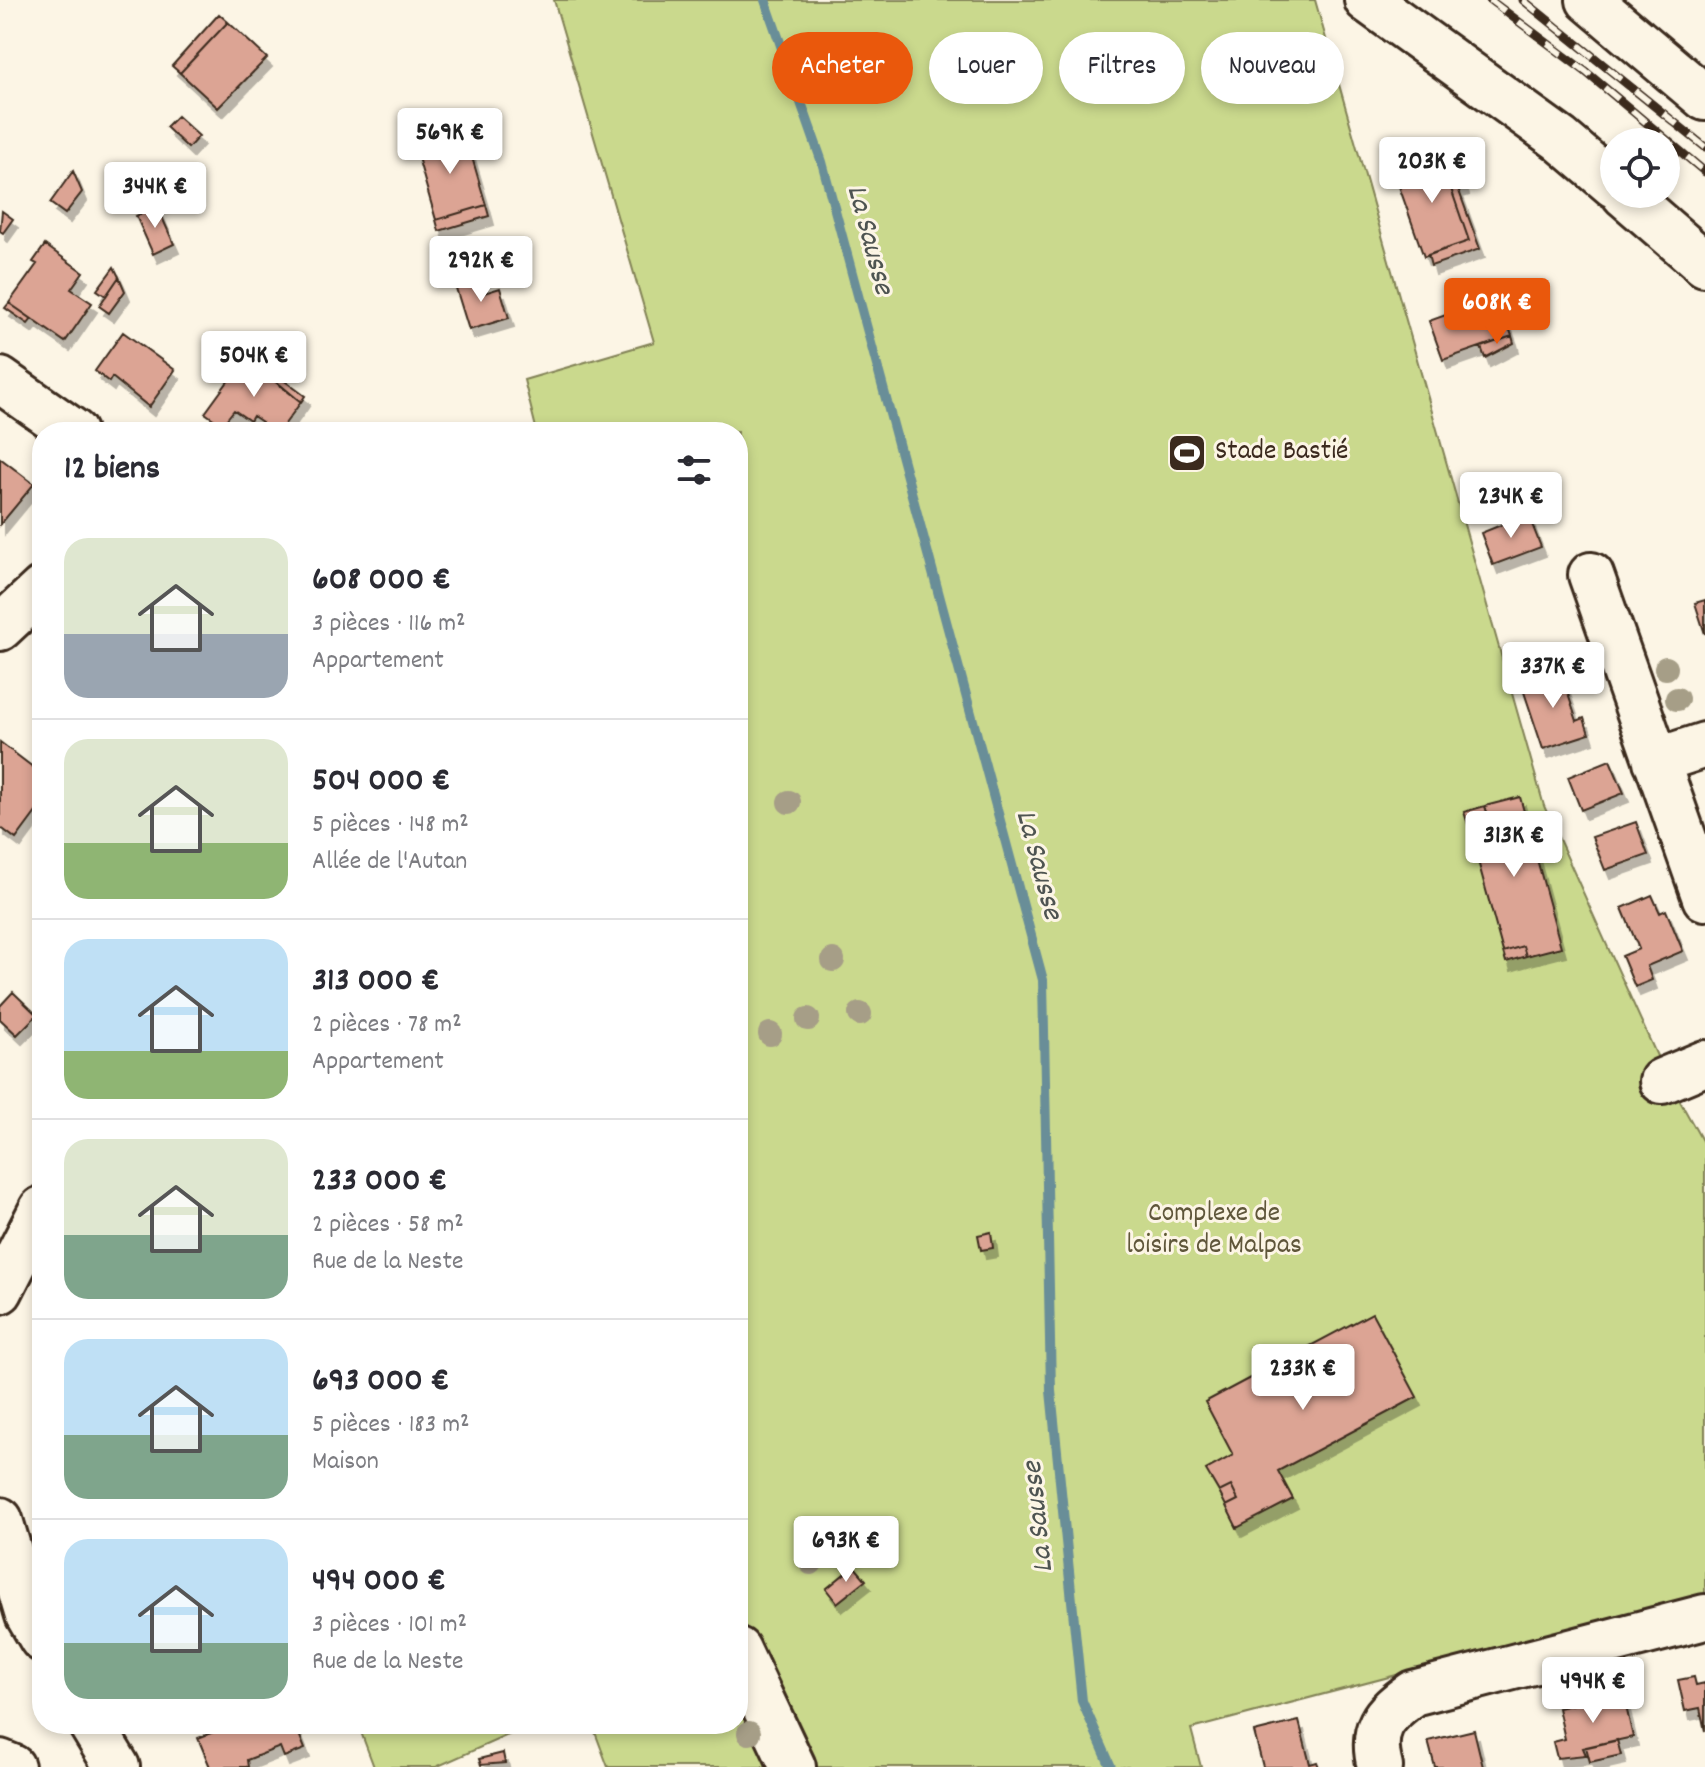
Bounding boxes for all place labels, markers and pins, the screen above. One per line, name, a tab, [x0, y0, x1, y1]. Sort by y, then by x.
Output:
pin: 569K €	[385, 108, 515, 176]
pin: 203K €	[1367, 137, 1497, 205]
pin: 344K €	[90, 162, 220, 230]
pin: 292K €	[416, 236, 546, 304]
pin: 608K €	[1432, 278, 1562, 346]
pin: 504K €	[189, 331, 319, 399]
sports icon: Stade Bastié	[1166, 432, 1208, 474]
place label: Stade Bastié	[1215, 433, 1348, 473]
pin: 234K €	[1446, 472, 1576, 540]
pin: 337K €	[1488, 642, 1618, 710]
pin: 313K €	[1449, 811, 1579, 879]
pin: 233K €	[1238, 1344, 1368, 1412]
pin: 693K €	[781, 1516, 911, 1584]
pin: 494K €	[1528, 1657, 1658, 1725]

